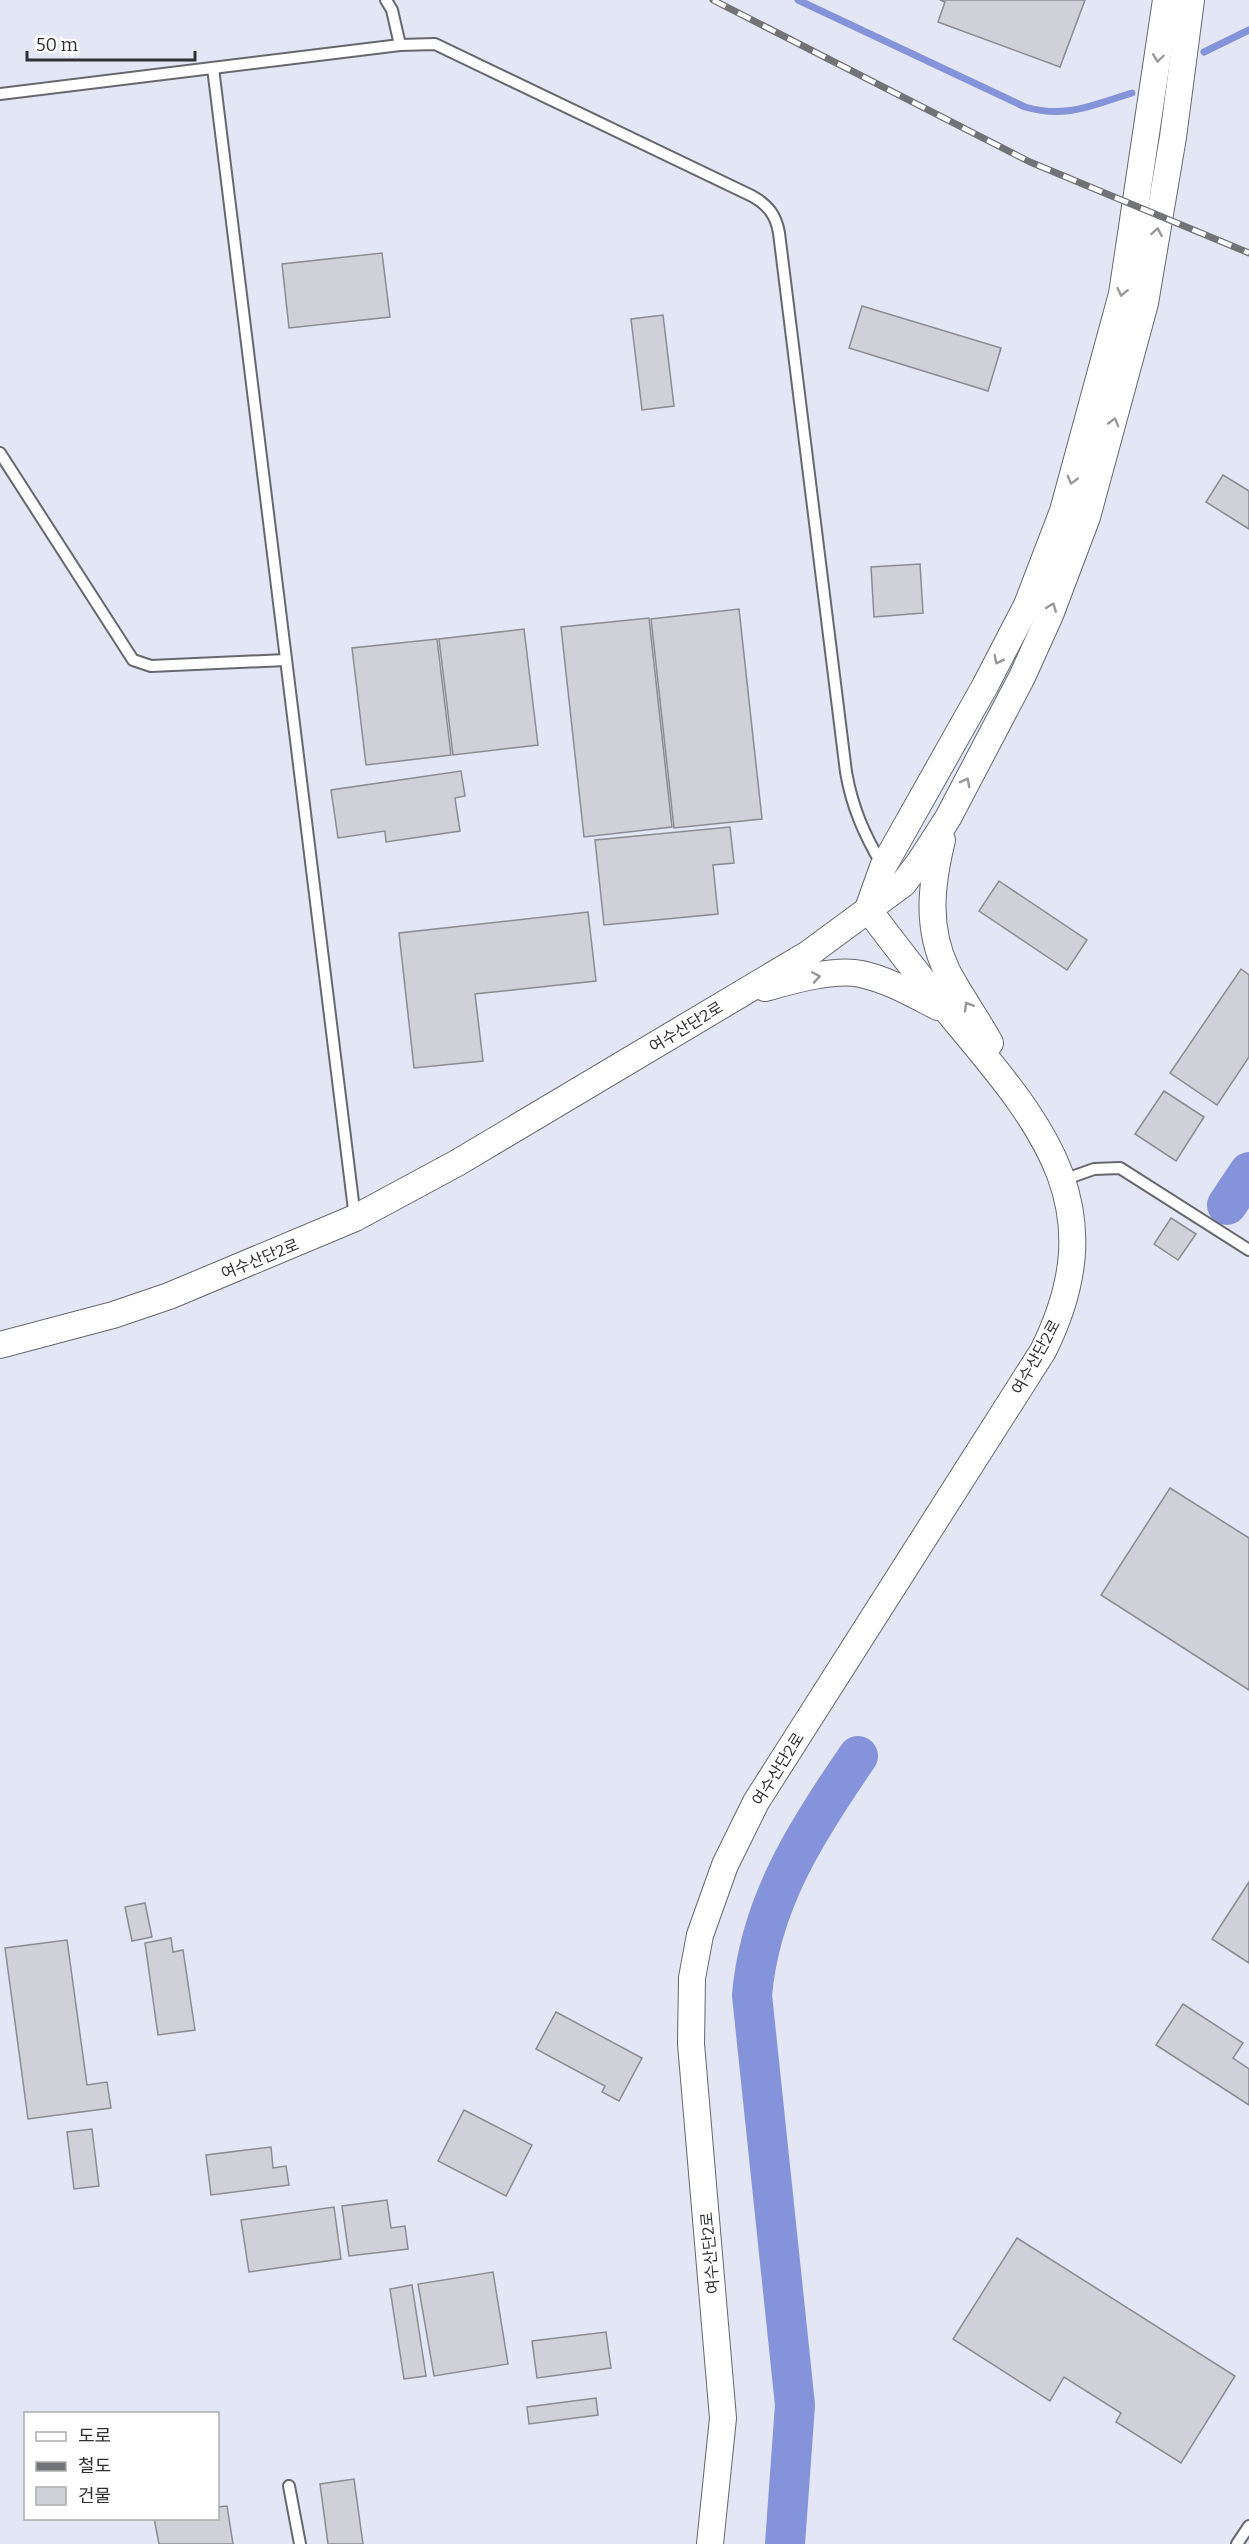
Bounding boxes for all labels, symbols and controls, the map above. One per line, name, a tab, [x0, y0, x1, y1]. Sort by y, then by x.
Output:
scale bar	[27, 24, 195, 62]
text: 50 m	[36, 34, 78, 56]
one-way arrow	[1153, 53, 1165, 63]
one-way arrow	[1150, 228, 1162, 237]
one-way arrow	[1116, 287, 1129, 297]
one-way arrow	[1107, 417, 1119, 428]
one-way arrow	[1066, 475, 1079, 485]
one-way arrow	[1045, 602, 1058, 613]
one-way arrow	[994, 654, 1005, 665]
one-way arrow	[959, 778, 970, 788]
one-way arrow	[811, 972, 820, 984]
street label: 여수산단2로	[646, 998, 726, 1056]
one-way arrow	[964, 1002, 976, 1012]
street label: 여수산단2로	[218, 1235, 302, 1283]
street label: 여수산단2로	[1008, 1316, 1064, 1398]
street label: 여수산단2로	[748, 1729, 808, 1809]
street label: 여수산단2로	[697, 2211, 723, 2295]
legend	[24, 2412, 219, 2520]
text: 도로	[78, 2425, 111, 2447]
text: 철도	[78, 2455, 111, 2477]
text: 건물	[78, 2485, 111, 2507]

